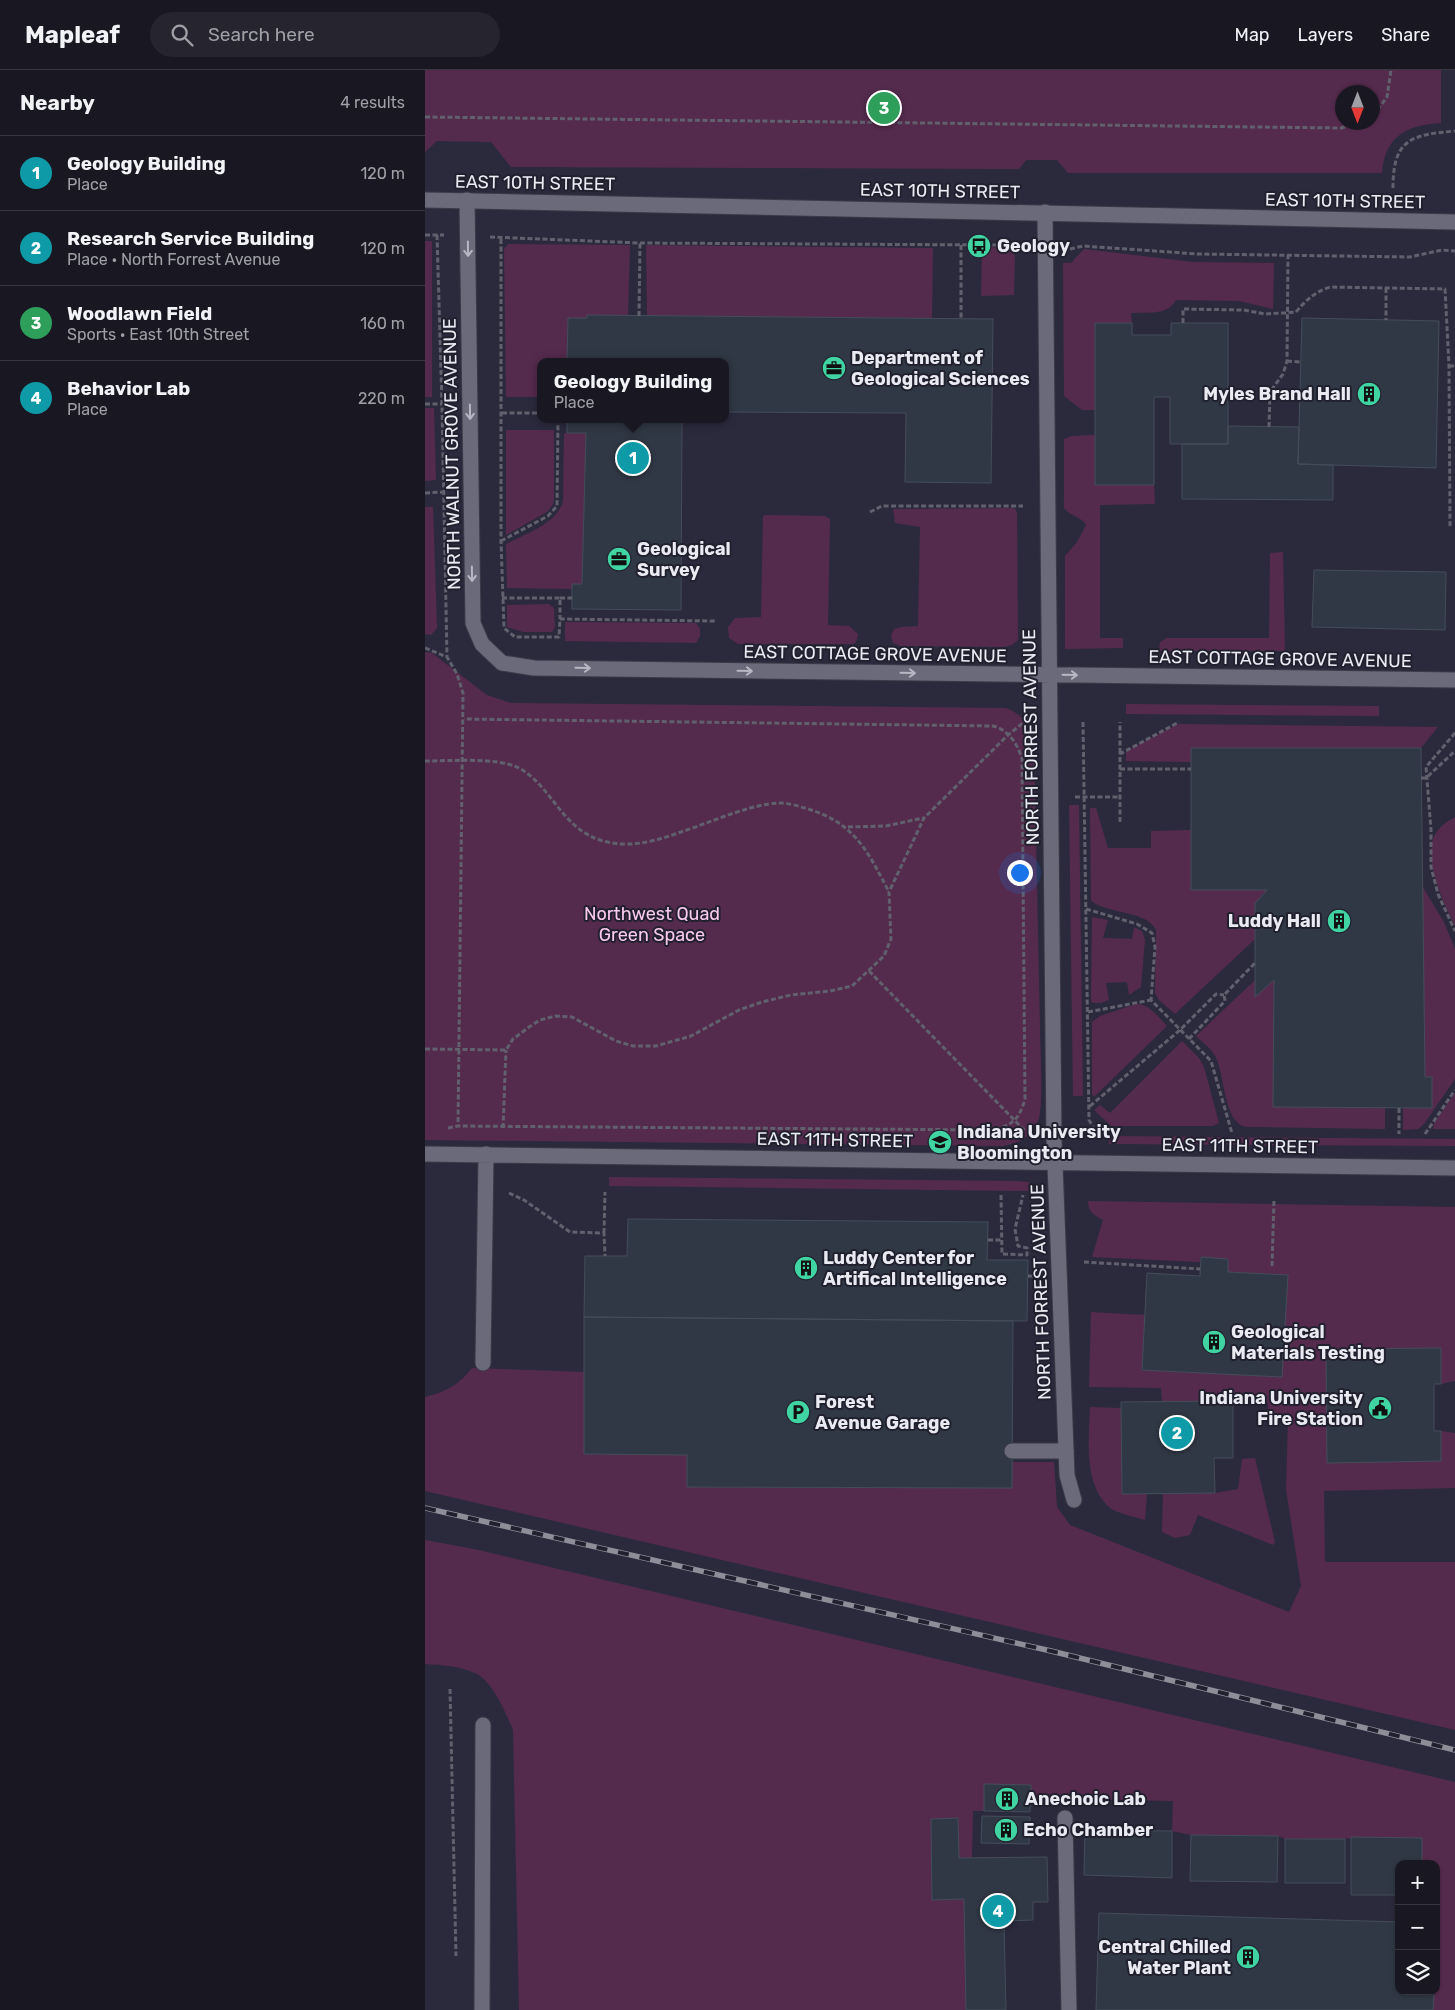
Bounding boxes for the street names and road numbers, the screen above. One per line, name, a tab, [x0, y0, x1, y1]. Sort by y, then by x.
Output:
street label: EAST 10TH STREET	[455, 171, 615, 195]
street label: EAST 10TH STREET	[860, 179, 1020, 203]
street label: EAST 10TH STREET	[1265, 189, 1425, 213]
street label: NORTH WALNUT GROVE AVENUE	[439, 318, 465, 590]
street label: NORTH FORREST AVENUE	[1018, 629, 1044, 845]
street label: EAST COTTAGE GROVE AVENUE	[743, 641, 1007, 667]
street label: EAST COTTAGE GROVE AVENUE	[1148, 646, 1412, 672]
street label: EAST 11TH STREET	[756, 1128, 914, 1152]
street label: EAST 11TH STREET	[1161, 1134, 1319, 1158]
street label: NORTH FORREST AVENUE	[1026, 1184, 1056, 1400]

